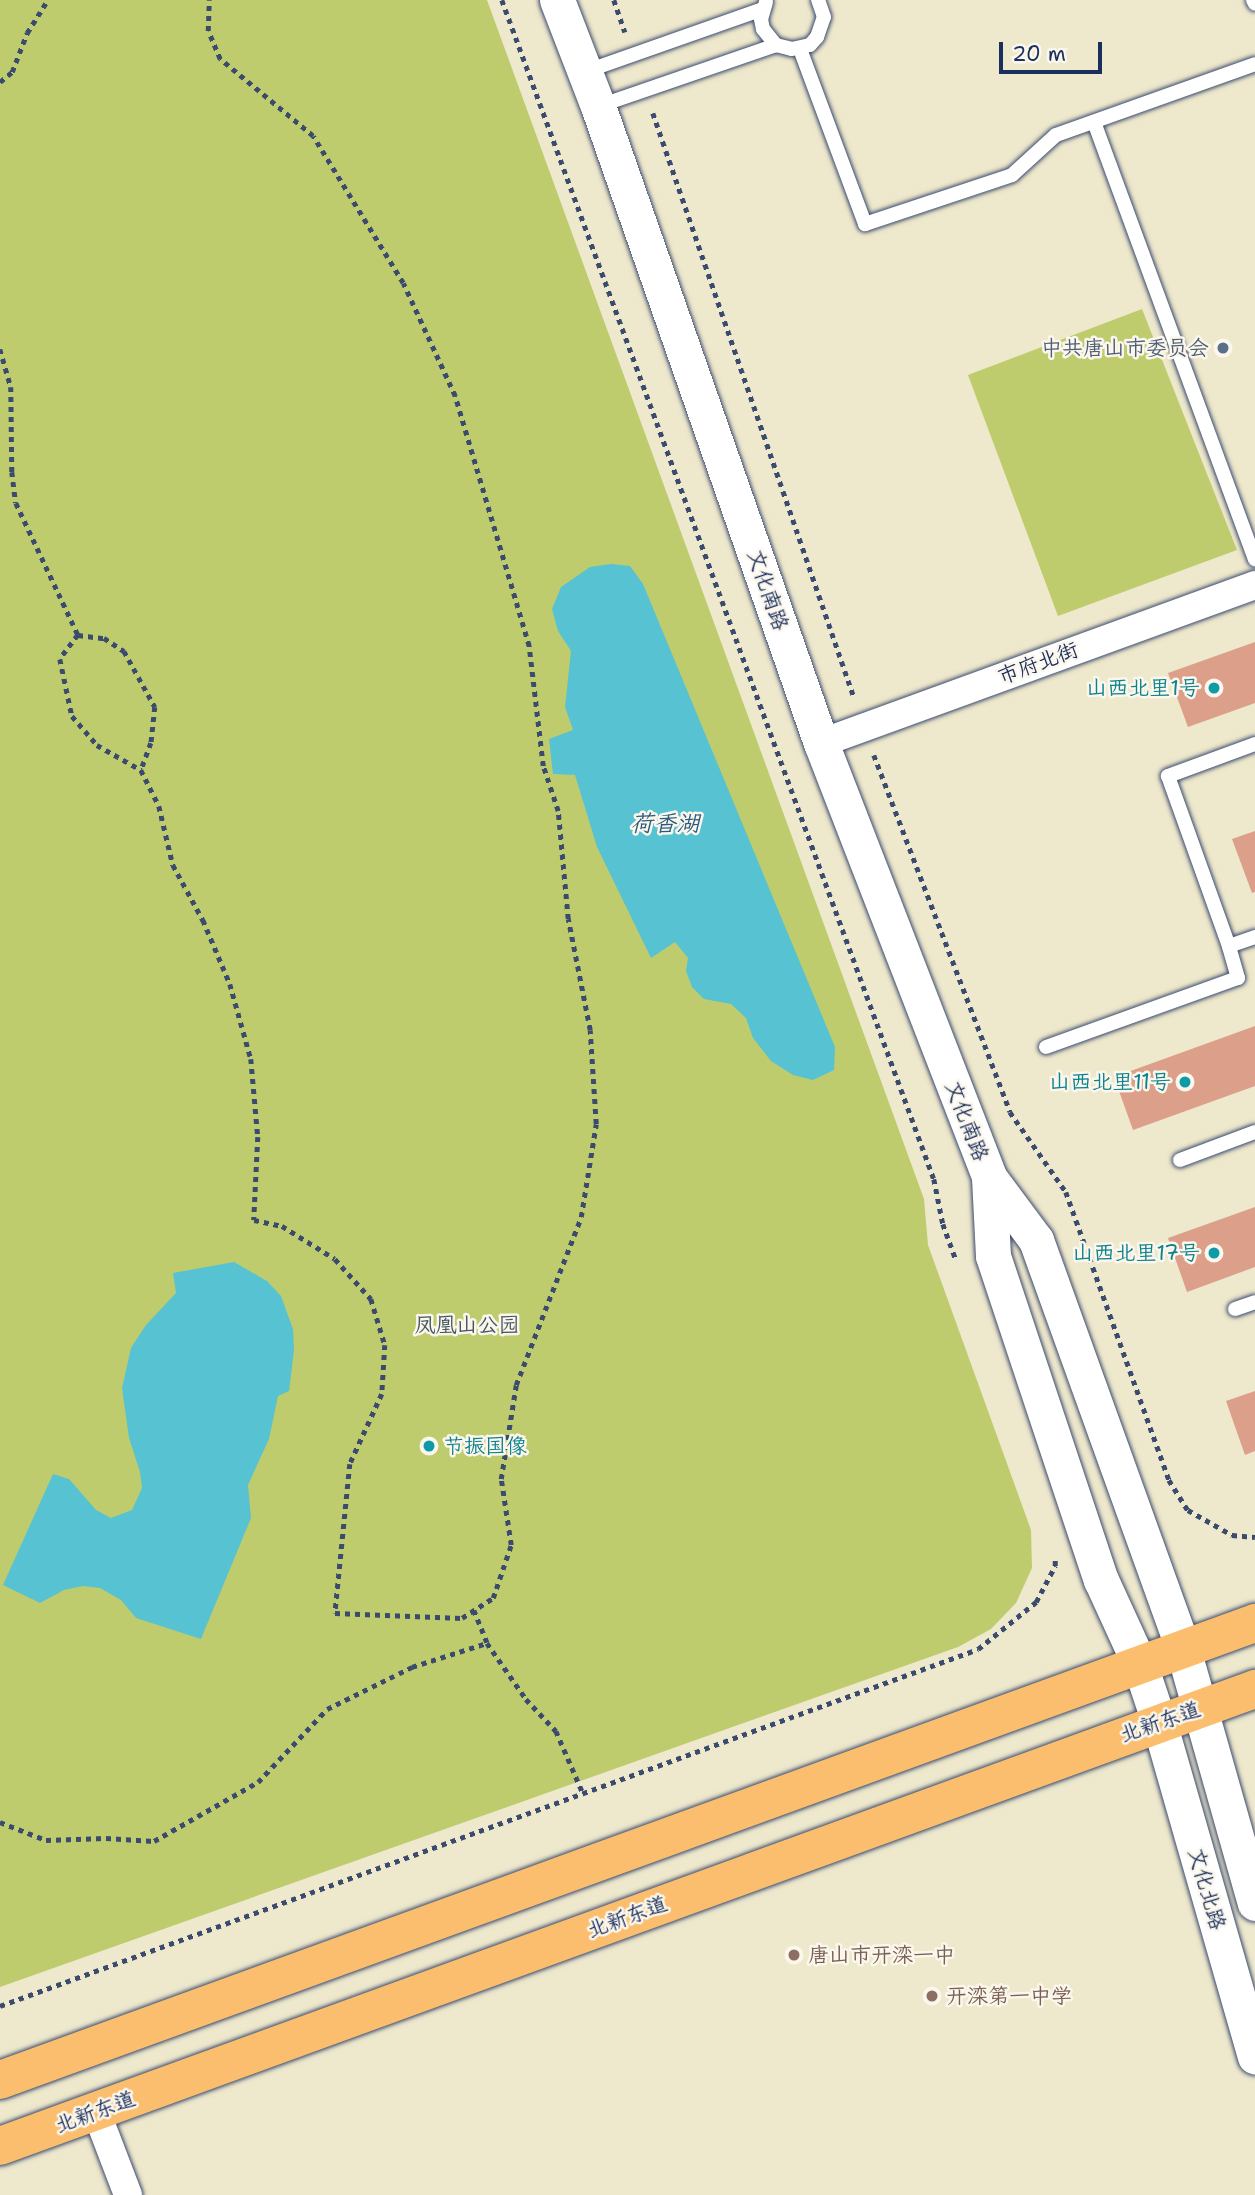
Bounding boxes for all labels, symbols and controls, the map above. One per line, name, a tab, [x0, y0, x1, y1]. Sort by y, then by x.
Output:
scale bar	[1003, 28, 1106, 72]
text: 20 m	[1012, 40, 1066, 68]
place label: 中共唐山市委员会	[1041, 335, 1209, 361]
marker: 中共唐山市委员会	[1215, 340, 1231, 356]
street label: 文化南路	[742, 546, 794, 634]
street label: 市府北街	[994, 637, 1082, 689]
place label: 山西北里1号	[1086, 675, 1200, 701]
marker: 山西北里1号	[1206, 680, 1222, 696]
water label: 荷香湖	[631, 809, 699, 837]
place label: 山西北里11号	[1049, 1069, 1171, 1095]
marker: 山西北里11号	[1177, 1074, 1193, 1090]
street label: 文化南路	[940, 1077, 994, 1165]
place label: 山西北里17号	[1073, 1240, 1200, 1266]
marker: 山西北里17号	[1206, 1245, 1222, 1261]
park label: 凤凰山公园	[415, 1312, 519, 1338]
place label: 节振国像	[443, 1433, 527, 1459]
marker: 节振国像	[421, 1438, 437, 1454]
street label: 北新东道	[1116, 1696, 1204, 1748]
street label: 文化北路	[1183, 1845, 1231, 1933]
street label: 北新东道	[583, 1891, 671, 1943]
place label: 唐山市开滦一中	[808, 1942, 955, 1968]
marker: 唐山市开滦一中	[786, 1947, 802, 1963]
place label: 开滦第一中学	[946, 1983, 1072, 2009]
marker: 开滦第一中学	[924, 1988, 940, 2004]
street label: 北新东道	[51, 2086, 139, 2138]

